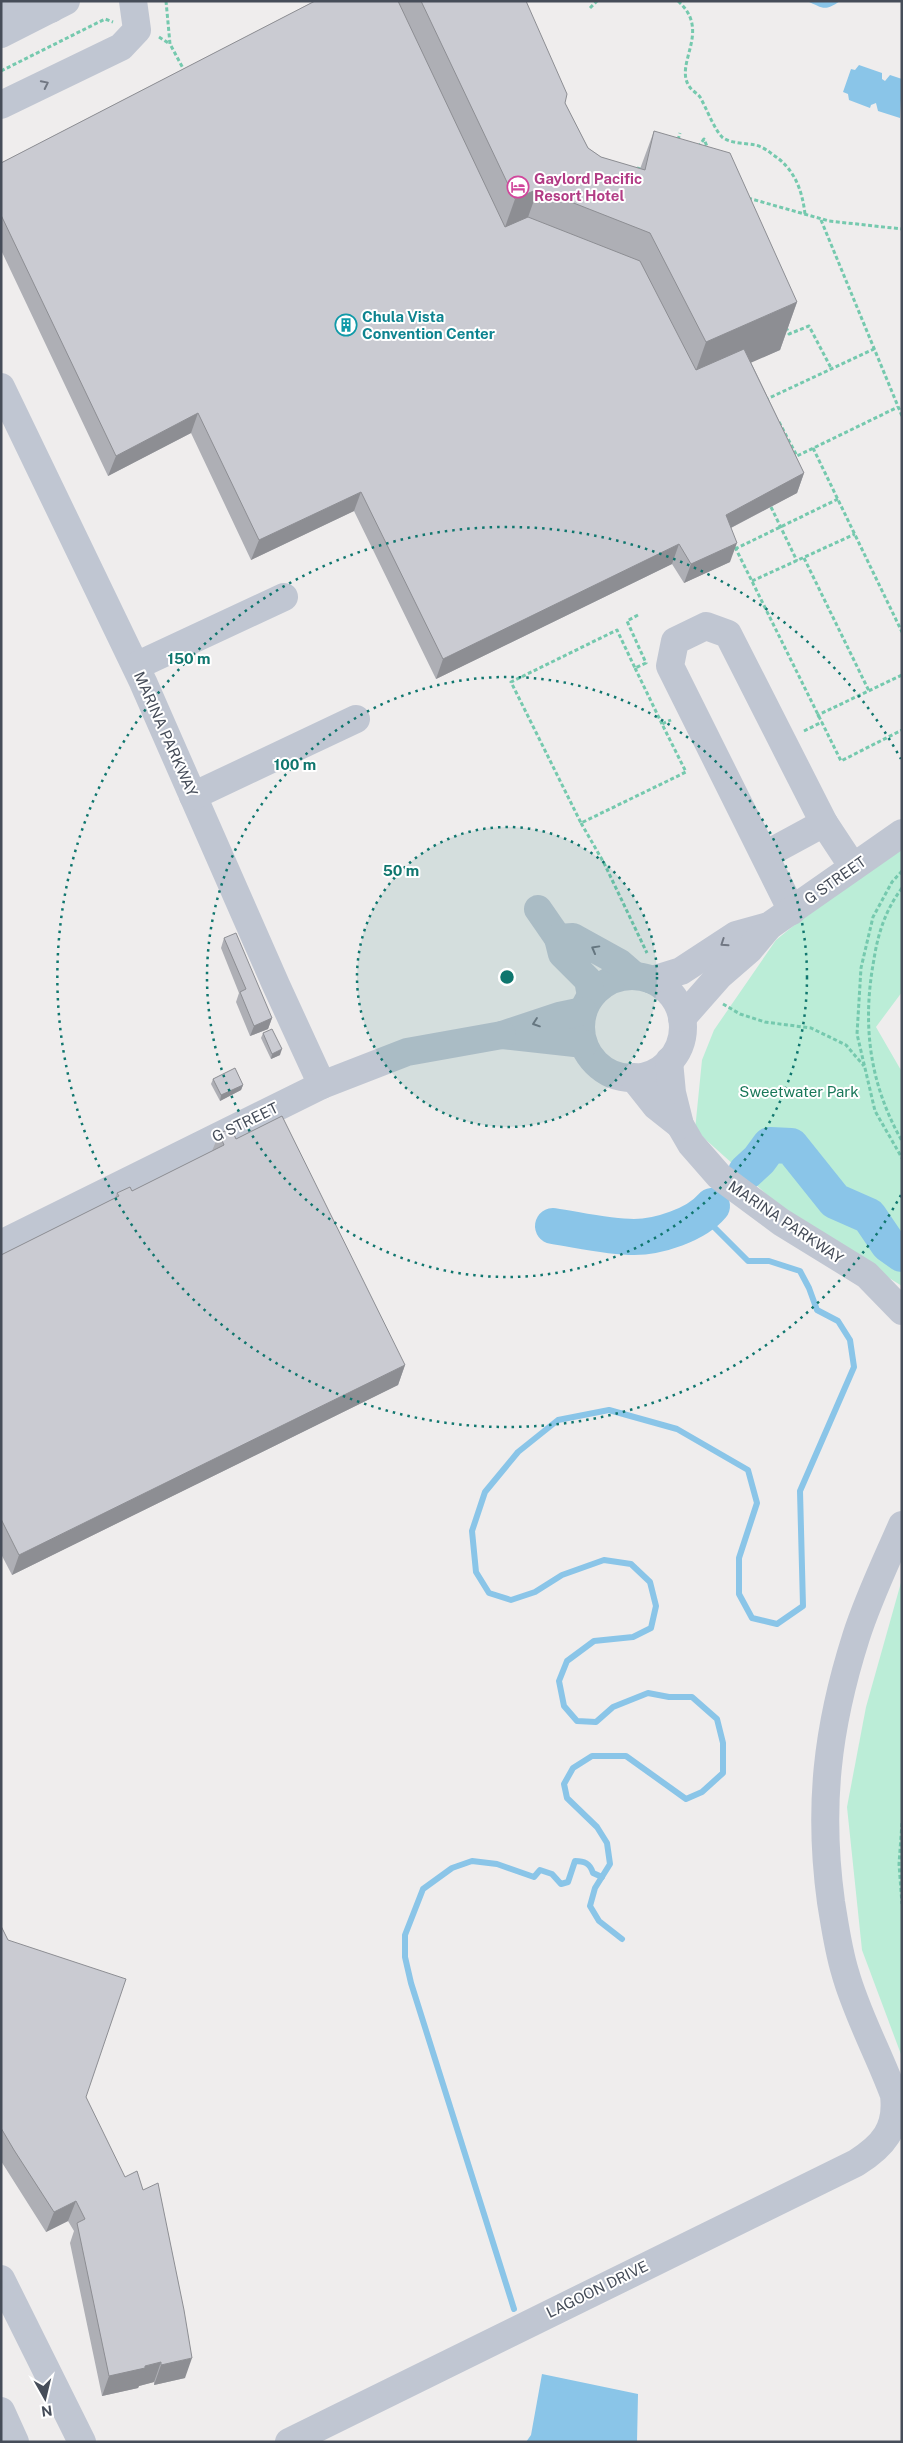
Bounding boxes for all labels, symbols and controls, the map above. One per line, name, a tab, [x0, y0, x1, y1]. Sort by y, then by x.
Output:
one-way arrow	[40, 80, 49, 90]
place label: Gaylord Pacific Resort Hotel	[534, 170, 642, 204]
hotel icon: Gaylord Pacific Resort Hotel	[506, 175, 530, 199]
place label: Chula Vista Convention Center	[362, 308, 495, 342]
building icon: Chula Vista Convention Center	[334, 313, 358, 337]
text: 150 m	[167, 650, 211, 667]
street label: MARINA PARKWAY	[131, 669, 201, 799]
text: 100 m	[274, 756, 316, 773]
street label: G STREET	[801, 853, 869, 907]
text: 50 m	[383, 862, 419, 879]
one-way arrow	[720, 937, 730, 946]
one-way arrow	[591, 945, 600, 955]
centre of rings	[498, 968, 516, 986]
one-way arrow	[532, 1018, 541, 1028]
park label: Sweetwater Park	[739, 1083, 859, 1100]
street label: G STREET	[209, 1099, 281, 1145]
street label: MARINA PARKWAY	[725, 1177, 847, 1267]
street label: LAGOON DRIVE	[543, 2257, 651, 2321]
north arrow	[20, 2373, 70, 2423]
text: N	[40, 2402, 53, 2420]

